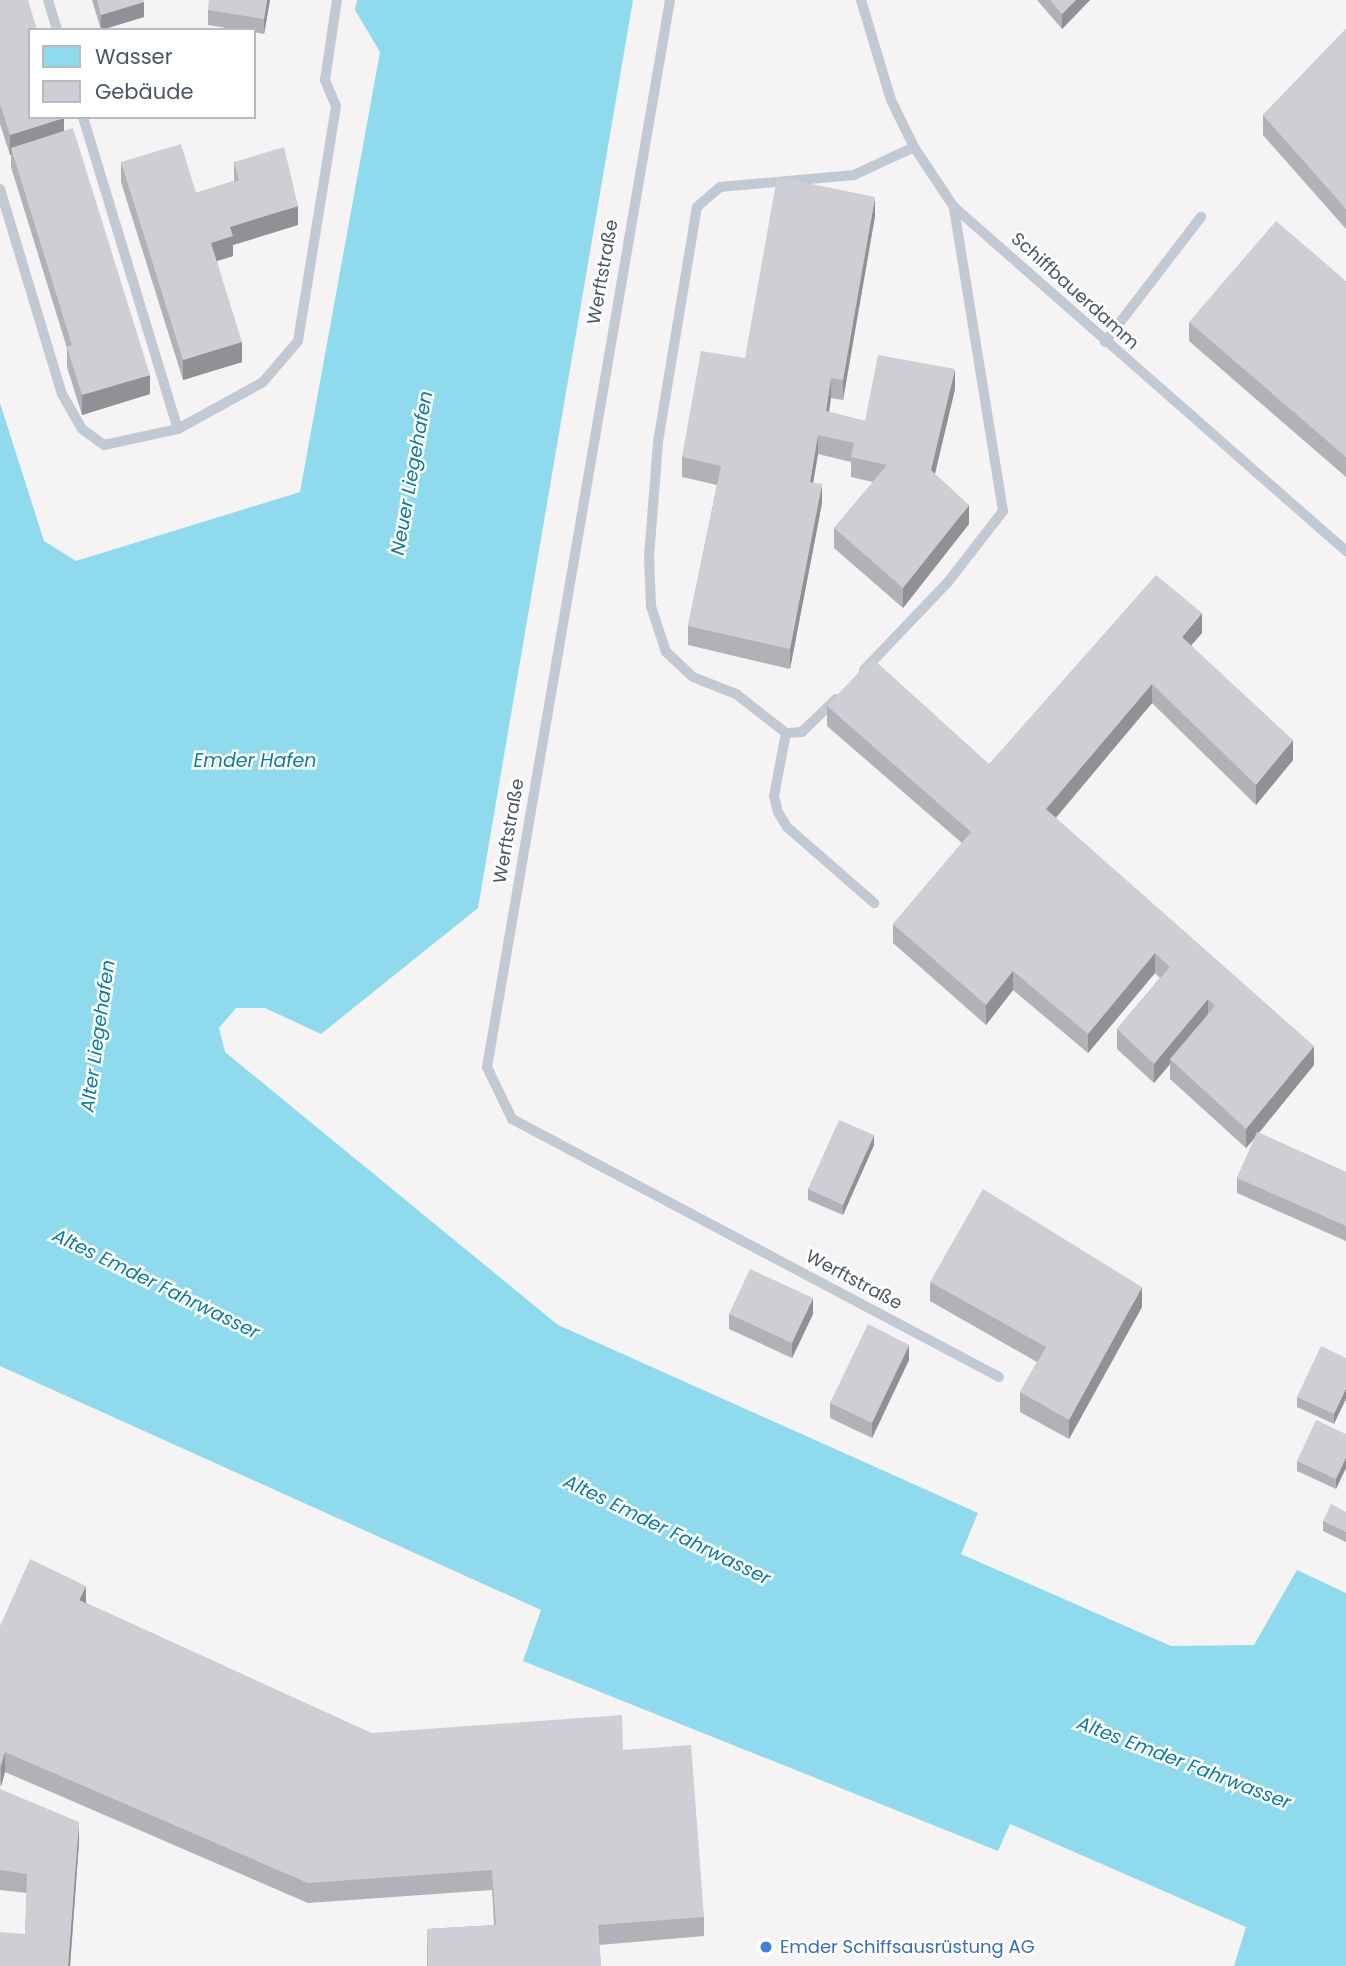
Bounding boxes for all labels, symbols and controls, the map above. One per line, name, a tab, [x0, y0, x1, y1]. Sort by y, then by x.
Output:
legend	[28, 28, 256, 119]
text: Wasser	[95, 42, 172, 71]
text: Gebäude	[95, 77, 193, 106]
street label: Werftstraße	[583, 218, 623, 326]
street label: Schiffbauerdamm	[1007, 228, 1143, 354]
water label: Neuer Liegehafen	[386, 389, 438, 557]
water label: Emder Hafen	[194, 750, 316, 772]
street label: Werftstraße	[489, 777, 529, 885]
water label: Alter Liegehafen	[76, 958, 120, 1114]
water label: Altes Emder Fahrwasser	[49, 1224, 263, 1344]
street label: Werftstraße	[802, 1246, 906, 1314]
water label: Altes Emder Fahrwasser	[560, 1470, 774, 1590]
water label: Altes Emder Fahrwasser	[1074, 1712, 1294, 1814]
place label: Emder Schiffsausrüstung AG	[780, 1936, 1035, 1958]
marker: Emder Schiffsausrüstung AG	[758, 1939, 774, 1955]

